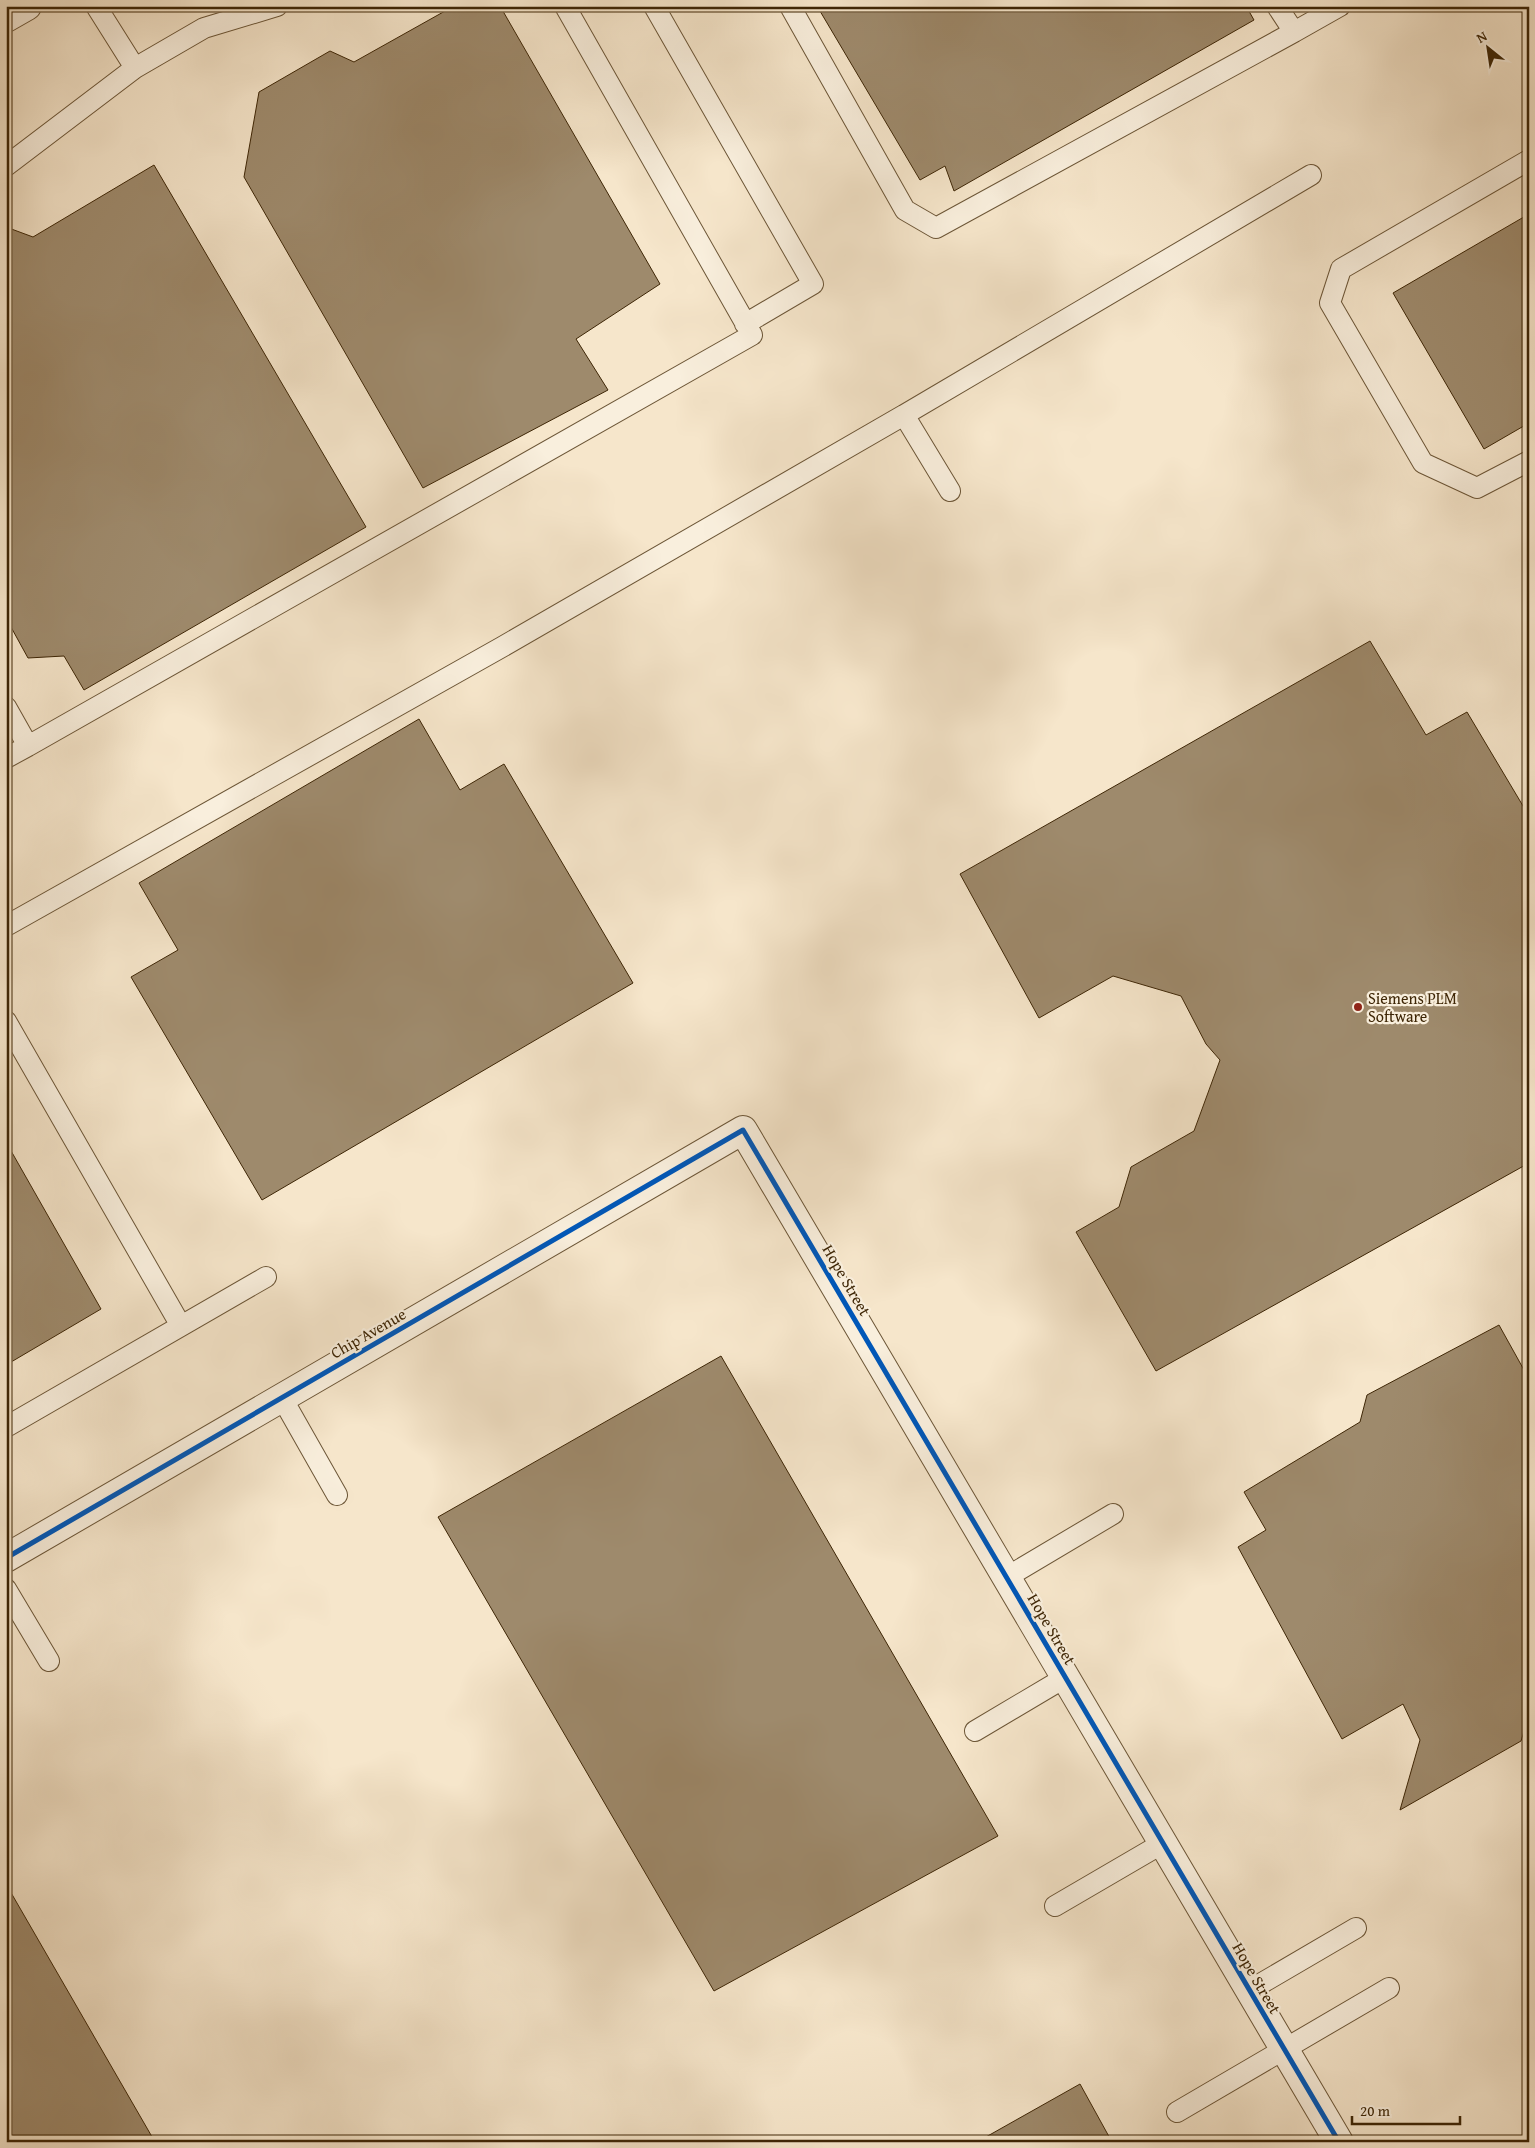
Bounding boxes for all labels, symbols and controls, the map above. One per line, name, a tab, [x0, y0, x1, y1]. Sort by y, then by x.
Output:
north arrow	[1462, 22, 1512, 72]
text: N	[1472, 25, 1491, 48]
place label: Siemens PLM Software	[1368, 986, 1457, 1028]
marker: Siemens PLM Software	[1352, 1001, 1364, 1013]
street label: Hope Street	[817, 1240, 877, 1320]
street label: Chip Avenue	[326, 1302, 410, 1364]
street label: Hope Street	[1022, 1589, 1082, 1669]
street label: Hope Street	[1227, 1938, 1287, 2018]
scale bar	[1352, 2093, 1460, 2125]
text: 20 m	[1360, 2100, 1391, 2121]

